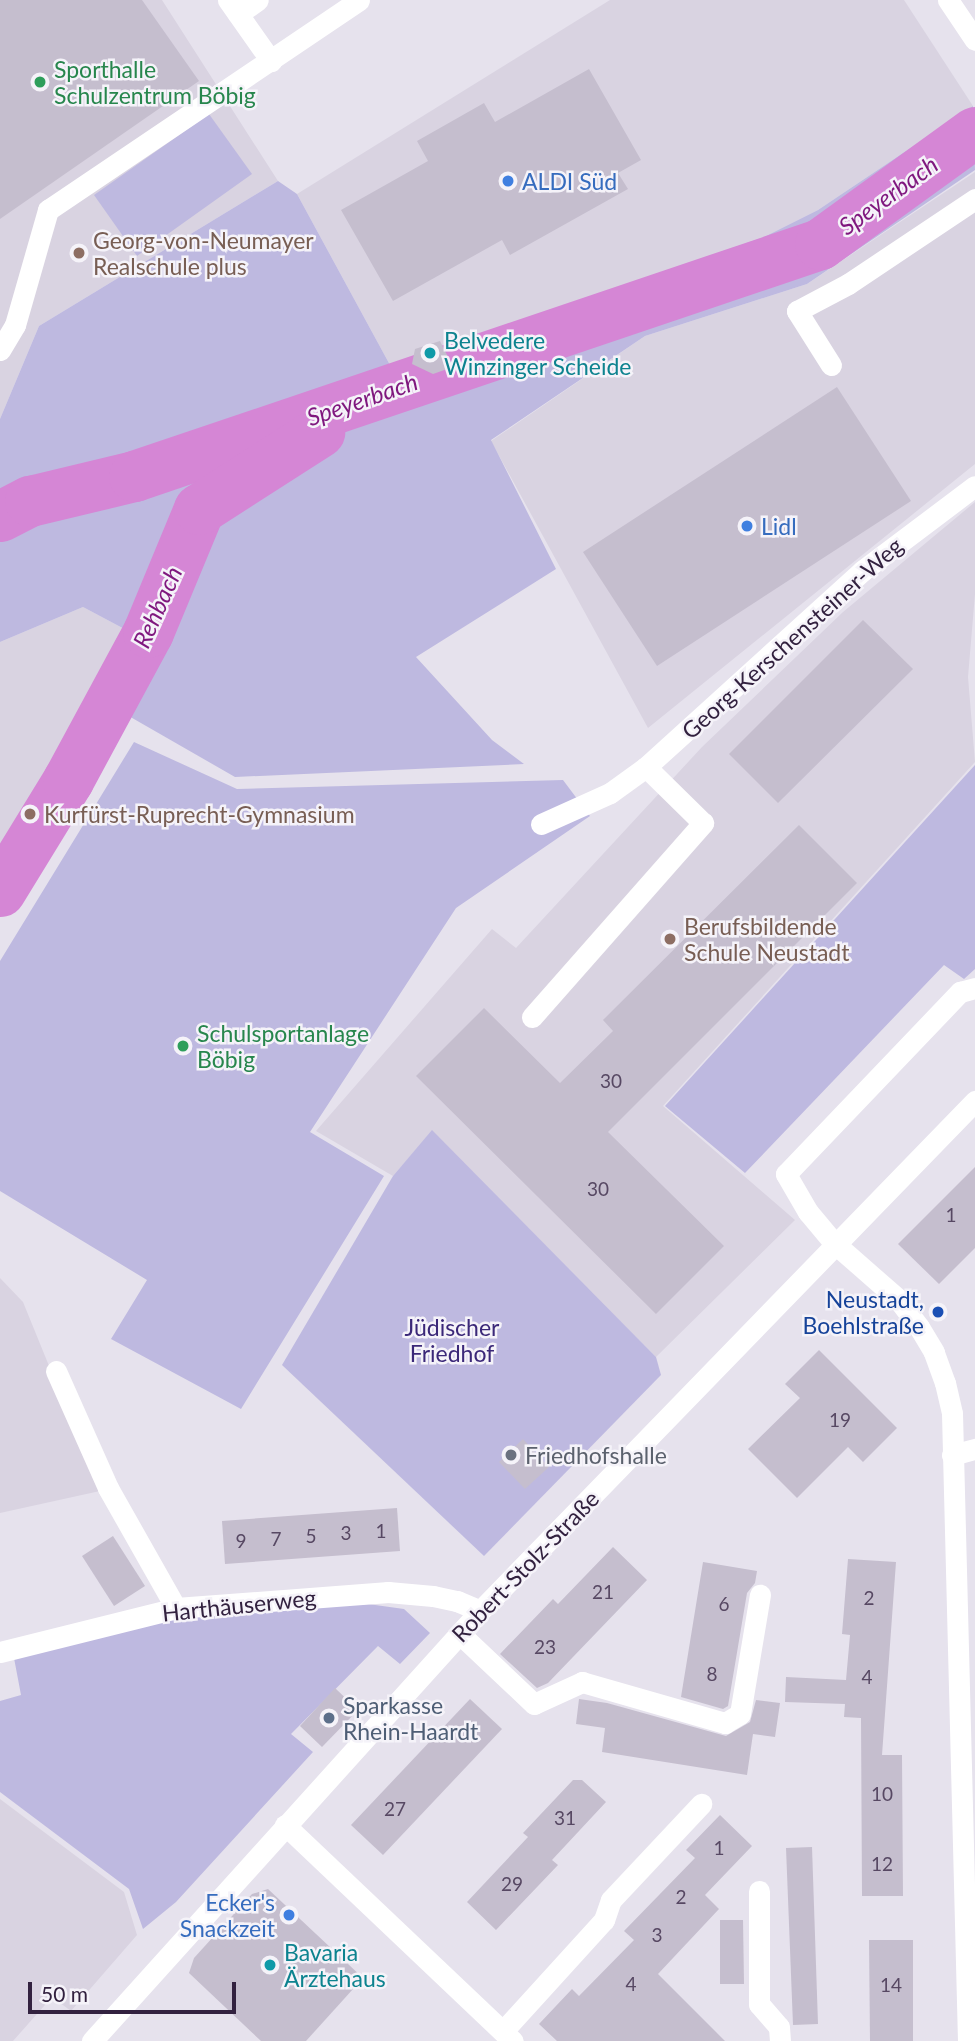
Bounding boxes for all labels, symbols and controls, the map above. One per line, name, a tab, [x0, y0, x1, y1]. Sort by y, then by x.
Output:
place label: Sporthalle Schulzentrum Böbig	[54, 55, 256, 109]
marker: Sporthalle Schulzentrum Böbig	[32, 74, 48, 90]
water label: Speyerbach	[833, 149, 943, 241]
place label: ALDI Süd	[522, 167, 617, 195]
marker: ALDI Süd	[500, 173, 516, 189]
place label: Georg-von-Neumayer Realschule plus	[93, 226, 314, 280]
marker: Georg-von-Neumayer Realschule plus	[71, 245, 87, 261]
place label: Belvedere Winzinger Scheide	[444, 326, 632, 380]
marker: Belvedere Winzinger Scheide	[422, 345, 438, 361]
water label: Speyerbach	[303, 367, 421, 431]
place label: Lidl	[761, 512, 797, 540]
marker: Lidl	[739, 518, 755, 534]
street label: Georg-Kerschensteiner-Weg	[676, 532, 908, 744]
water label: Rehbach	[126, 562, 188, 652]
place label: Kurfürst-Ruprecht-Gymnasium	[44, 800, 355, 828]
marker: Kurfürst-Ruprecht-Gymnasium	[22, 806, 38, 822]
place label: Berufsbildende Schule Neustadt	[684, 912, 849, 966]
marker: Berufsbildende Schule Neustadt	[662, 931, 678, 947]
place label: Schulsportanlage Böbig	[197, 1019, 369, 1073]
marker: Schulsportanlage Böbig	[175, 1038, 191, 1054]
house number: 30	[600, 1070, 622, 1092]
house number: 30	[587, 1178, 609, 1200]
house number: 1	[945, 1204, 957, 1226]
place label: Neustadt, Boehlstraße	[803, 1285, 924, 1339]
marker: Neustadt, Boehlstraße	[930, 1304, 946, 1320]
park label: Jüdischer Friedhof	[405, 1313, 499, 1367]
house number: 19	[829, 1409, 851, 1431]
place label: Friedhofshalle	[525, 1441, 667, 1469]
marker: Friedhofshalle	[503, 1447, 519, 1463]
street label: Robert-Stolz-Straße	[446, 1485, 604, 1647]
house number: 1	[375, 1520, 387, 1542]
house number: 3	[340, 1522, 352, 1544]
house number: 5	[305, 1525, 317, 1547]
house number: 7	[270, 1528, 282, 1550]
house number: 9	[235, 1530, 247, 1552]
house number: 21	[592, 1581, 614, 1603]
street label: Harthäuserweg	[161, 1583, 317, 1627]
house number: 2	[863, 1587, 875, 1609]
house number: 6	[718, 1593, 730, 1615]
house number: 23	[534, 1636, 556, 1658]
house number: 8	[706, 1663, 718, 1685]
house number: 4	[861, 1666, 873, 1688]
place label: Sparkasse Rhein-Haardt	[343, 1691, 478, 1745]
marker: Sparkasse Rhein-Haardt	[321, 1710, 337, 1726]
house number: 10	[871, 1783, 893, 1805]
house number: 27	[384, 1798, 406, 1820]
house number: 31	[554, 1807, 576, 1829]
house number: 1	[713, 1837, 725, 1859]
house number: 12	[871, 1853, 893, 1875]
house number: 29	[501, 1873, 523, 1895]
house number: 2	[675, 1886, 687, 1908]
place label: Ecker's Snackzeit	[180, 1888, 275, 1942]
marker: Ecker's Snackzeit	[281, 1907, 297, 1923]
house number: 3	[651, 1924, 663, 1946]
place label: Bavaria Ärztehaus	[284, 1938, 386, 1992]
marker: Bavaria Ärztehaus	[262, 1957, 278, 1973]
scale bar	[32, 1968, 240, 2012]
house number: 4	[625, 1973, 637, 1995]
house number: 14	[880, 1974, 902, 1996]
text: 50 m	[41, 1981, 88, 2006]

